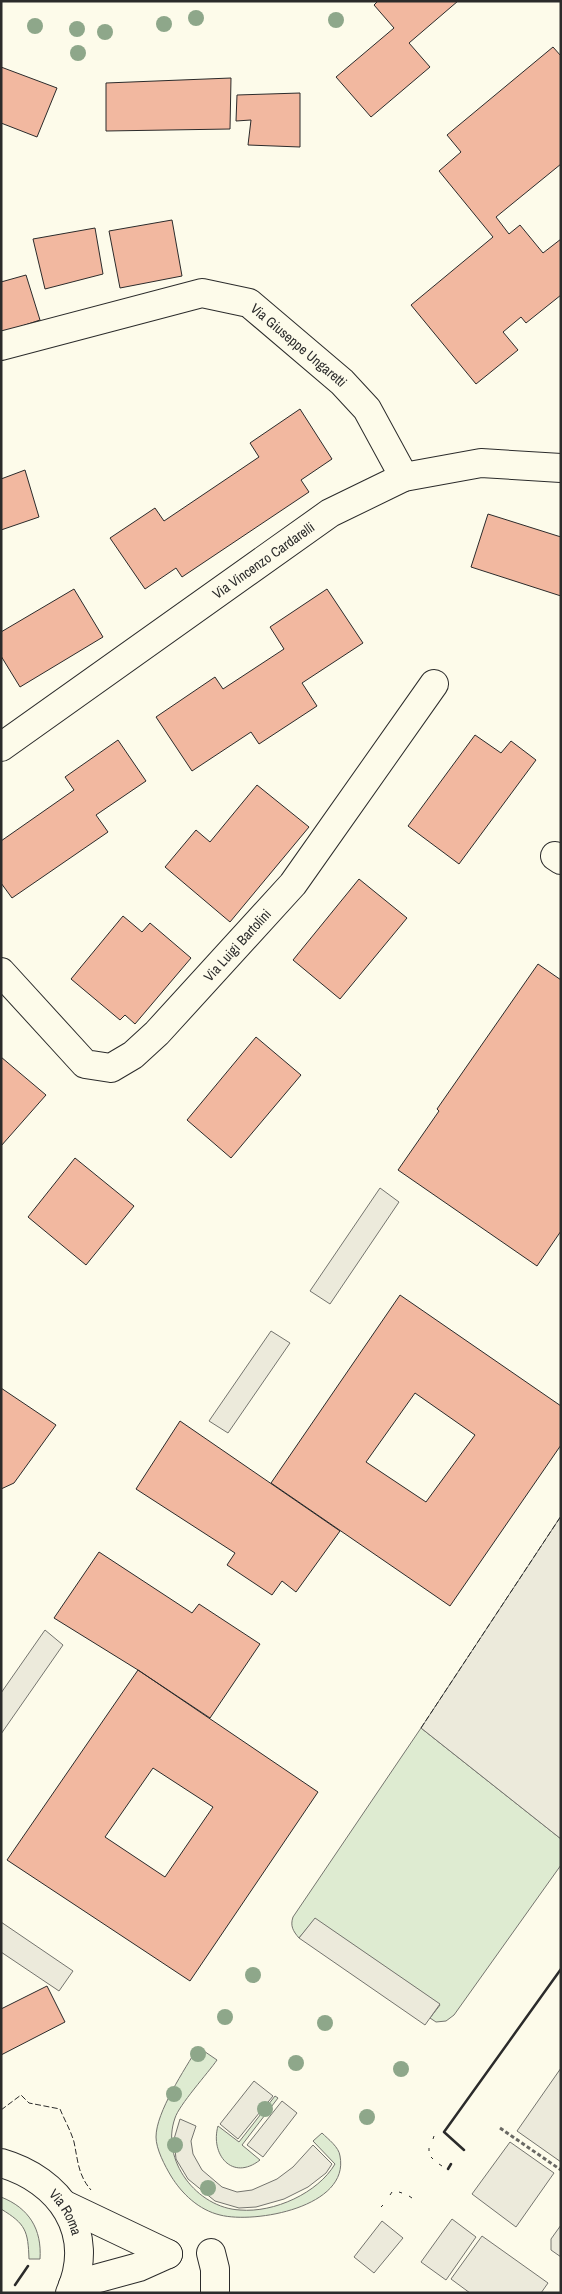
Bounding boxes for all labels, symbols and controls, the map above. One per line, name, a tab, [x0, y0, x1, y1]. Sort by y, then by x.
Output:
street label: Via Giuseppe Ungaretti	[247, 299, 351, 391]
street label: Via Vincenzo Cardarelli	[209, 518, 318, 603]
street label: Via Luigi Bartolini	[200, 905, 275, 985]
street label: Via Roma	[45, 2185, 86, 2238]

